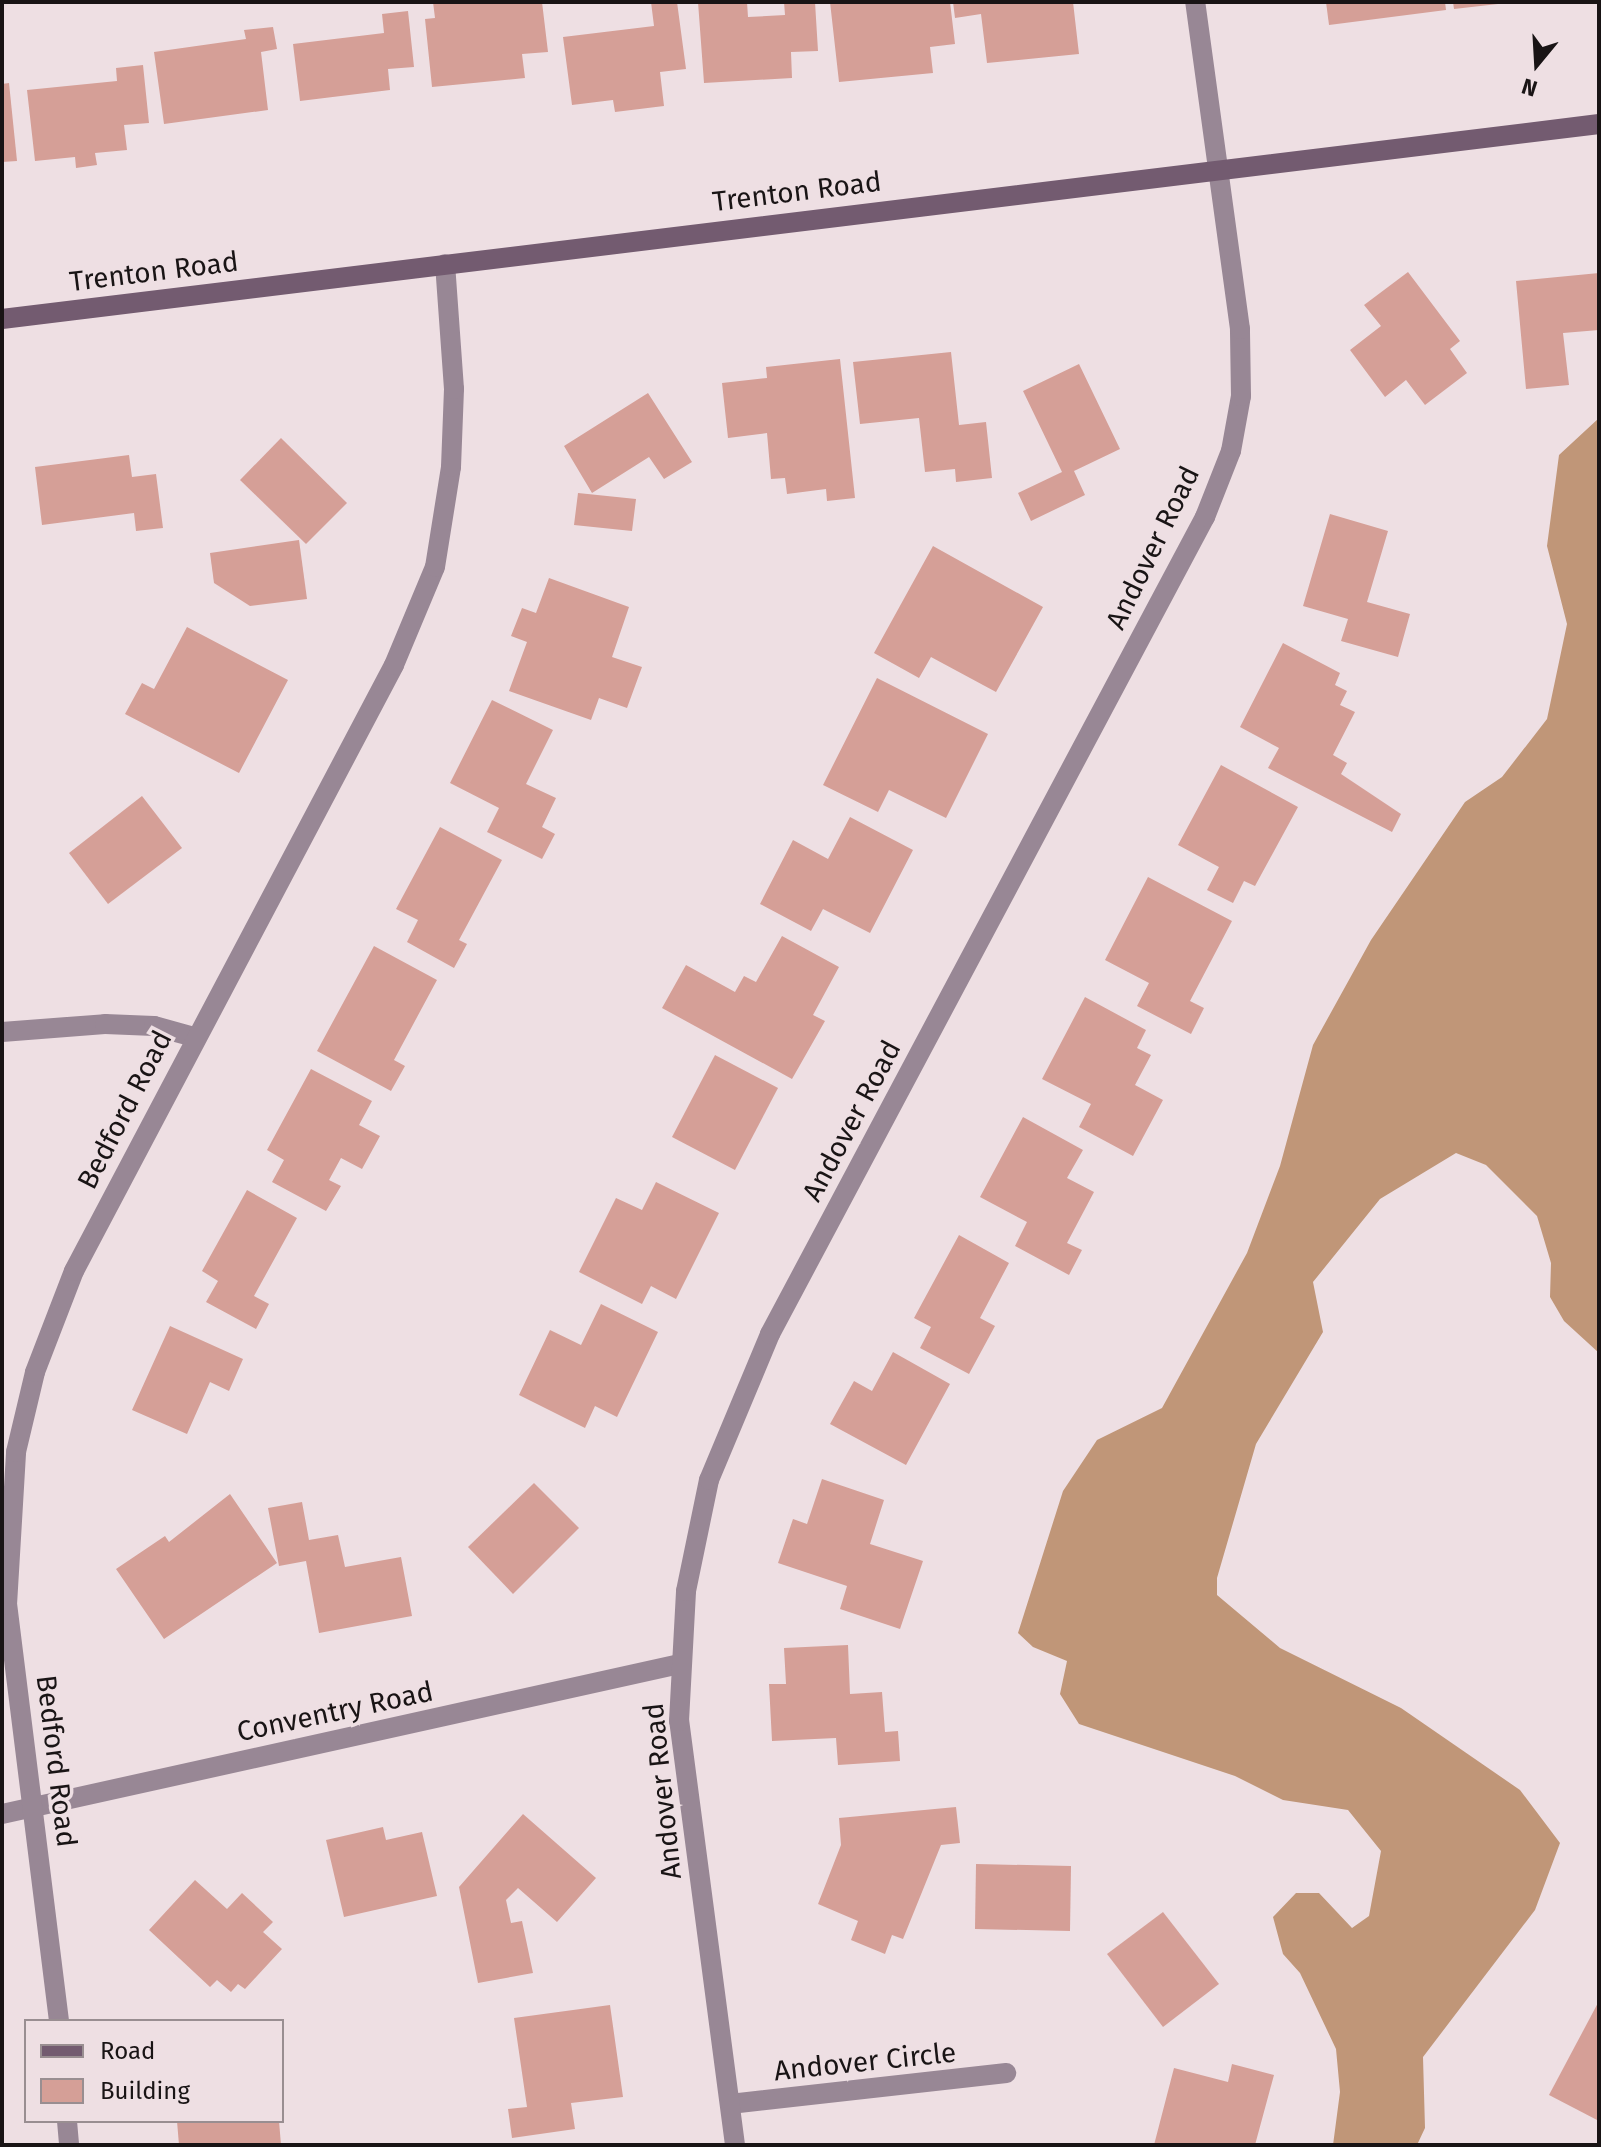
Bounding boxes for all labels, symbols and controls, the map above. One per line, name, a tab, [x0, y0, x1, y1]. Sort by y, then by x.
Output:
north arrow	[1497, 24, 1577, 104]
text: N	[1518, 72, 1541, 102]
street label: Trenton Road	[711, 165, 883, 219]
street label: Trenton Road	[68, 245, 240, 299]
street label: Andover Road	[1099, 461, 1207, 635]
street label: Bedford Road	[71, 1025, 179, 1195]
street label: Andover Road	[796, 1035, 908, 1207]
street label: Bedford Road	[29, 1673, 83, 1849]
street label: Conventry Road	[234, 1675, 436, 1749]
street label: Andover Road	[637, 1701, 689, 1881]
legend	[24, 2019, 284, 2123]
street label: Andover Circle	[772, 2036, 958, 2088]
text: Road	[100, 2037, 155, 2065]
text: Building	[100, 2077, 190, 2105]

